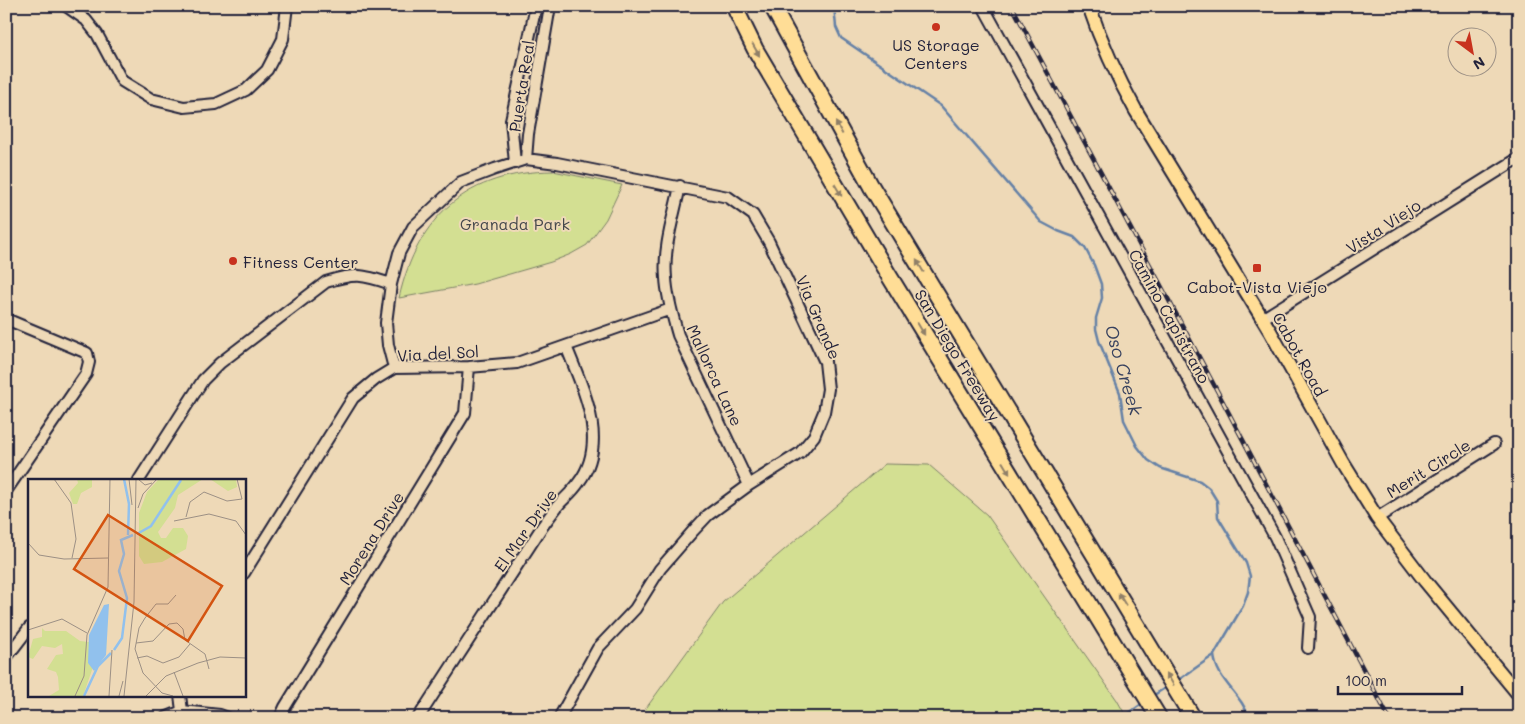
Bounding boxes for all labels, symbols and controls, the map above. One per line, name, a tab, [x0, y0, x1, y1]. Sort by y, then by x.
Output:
marker: US Storage Centers	[930, 21, 942, 33]
north arrow	[1448, 28, 1498, 78]
place label: US Storage Centers	[892, 34, 980, 73]
street label: Puerta Real	[503, 39, 539, 133]
one-way arrow	[751, 43, 760, 56]
text: N	[1470, 53, 1489, 74]
one-way arrow	[834, 121, 843, 135]
one-way arrow	[834, 182, 842, 197]
street label: Vista Viejo	[1342, 194, 1424, 258]
park label: Granada Park	[460, 213, 570, 234]
street label: Camino Capistrano	[1124, 245, 1216, 387]
place label: Fitness Center	[243, 251, 359, 272]
marker: Fitness Center	[227, 255, 239, 267]
one-way arrow	[915, 259, 924, 272]
marker: Cabot-Vista Viejo	[1251, 262, 1263, 274]
street label: Via Grande	[792, 272, 846, 362]
place label: Cabot-Vista Viejo	[1187, 276, 1327, 297]
street label: San Diego Freeway	[910, 285, 1006, 425]
street label: Cabot Road	[1268, 308, 1332, 400]
street label: Mallorca Lane	[682, 321, 748, 429]
water label: Oso Creek	[1100, 322, 1148, 419]
one-way arrow	[917, 323, 926, 336]
street label: Via del Sol	[397, 340, 479, 366]
street label: Merit Circle	[1382, 434, 1474, 502]
one-way arrow	[1001, 462, 1011, 475]
inset map	[28, 479, 245, 696]
street label: El Mar Drive	[489, 484, 561, 576]
street label: Morena Drive	[334, 487, 408, 589]
one-way arrow	[1117, 593, 1126, 606]
scale bar	[1338, 664, 1461, 696]
text: 100 m	[1345, 670, 1387, 690]
one-way arrow	[1166, 673, 1175, 686]

